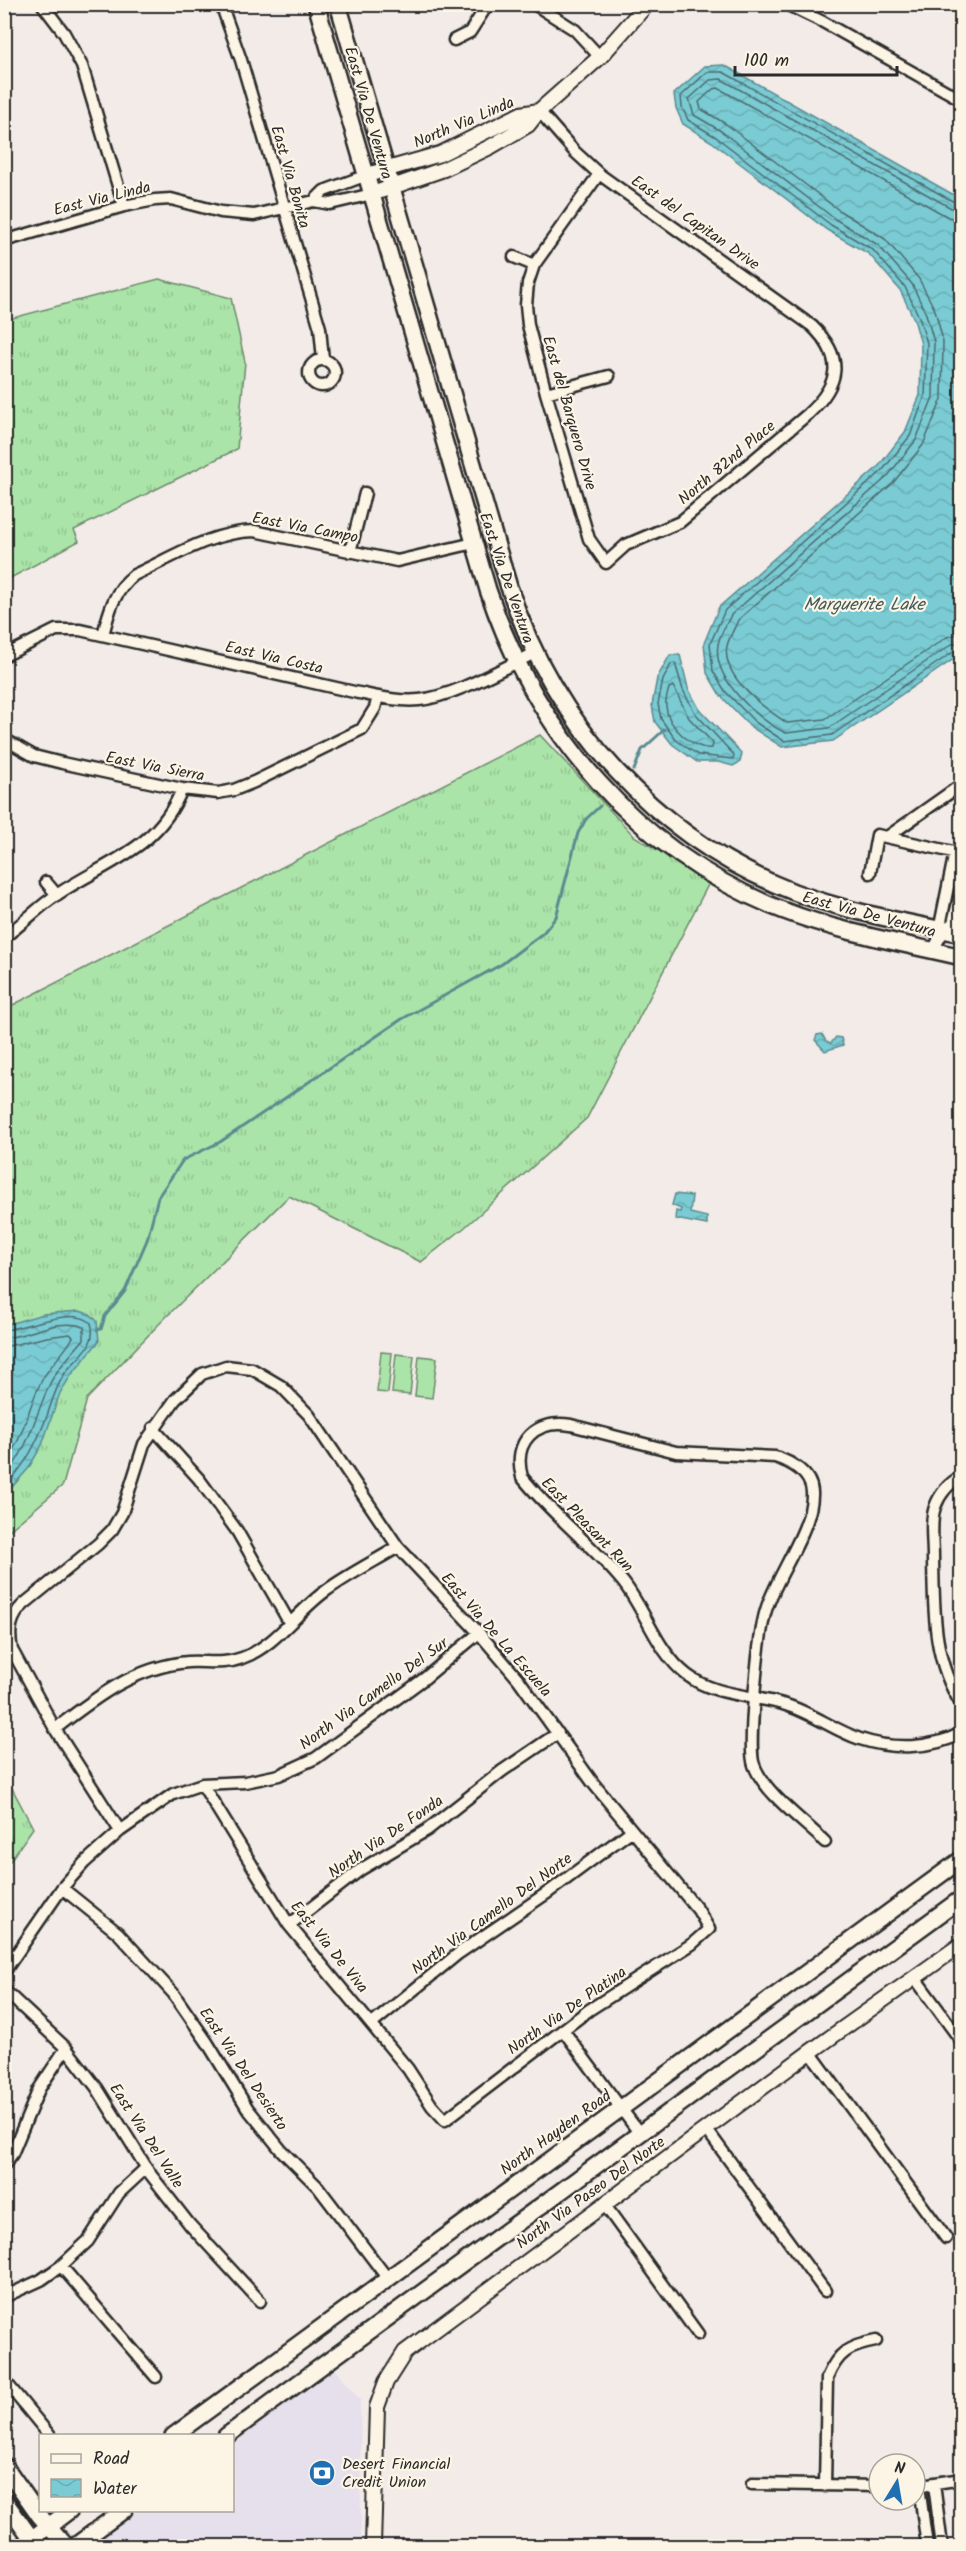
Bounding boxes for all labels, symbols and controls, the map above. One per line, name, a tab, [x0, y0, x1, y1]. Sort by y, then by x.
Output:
scale bar	[735, 39, 897, 77]
street label: East Via De Ventura	[337, 44, 399, 182]
text: 100 m	[744, 47, 789, 76]
street label: North Via Linda	[410, 91, 518, 155]
street label: East Via Bonita	[263, 123, 317, 231]
street label: East del Capitan Drive	[625, 169, 765, 277]
street label: East Via Linda	[51, 175, 153, 223]
street label: East del Barquero Drive	[535, 333, 603, 493]
street label: North 82nd Place	[673, 415, 781, 511]
street label: East Via Campo	[250, 505, 360, 551]
street label: East Via De Ventura	[472, 509, 540, 647]
water label: Marguerite Lake	[803, 591, 927, 620]
street label: East Via Costa	[223, 635, 325, 681]
street label: East Via Sierra	[103, 745, 207, 789]
street label: East Via De Ventura	[799, 885, 939, 945]
street label: East Pleasant Run	[535, 1471, 639, 1579]
street label: East Via De La Escuela	[434, 1567, 558, 1703]
street label: North Via Camello Del Sur	[294, 1630, 455, 1757]
street label: North Via De Fonda	[323, 1789, 449, 1885]
street label: North Via Camello Del Norte	[406, 1847, 578, 1981]
street label: East Via De Viva	[284, 1895, 374, 1999]
street label: North Via De Platina	[502, 1960, 632, 2062]
street label: East Via Del Desierto	[192, 2002, 294, 2136]
street label: East Via Del Valle	[102, 2078, 190, 2194]
street label: North Hayden Road	[495, 2083, 618, 2182]
street label: North Via Paseo Del Norte	[511, 2130, 671, 2256]
legend	[39, 2434, 234, 2512]
text: Road	[93, 2445, 130, 2474]
place label: Desert Financial Credit Union	[342, 2452, 451, 2495]
north arrow	[867, 2452, 927, 2512]
text: N	[892, 2456, 907, 2482]
bank icon: Desert Financial Credit Union	[307, 2458, 337, 2488]
text: Water	[93, 2475, 138, 2504]

